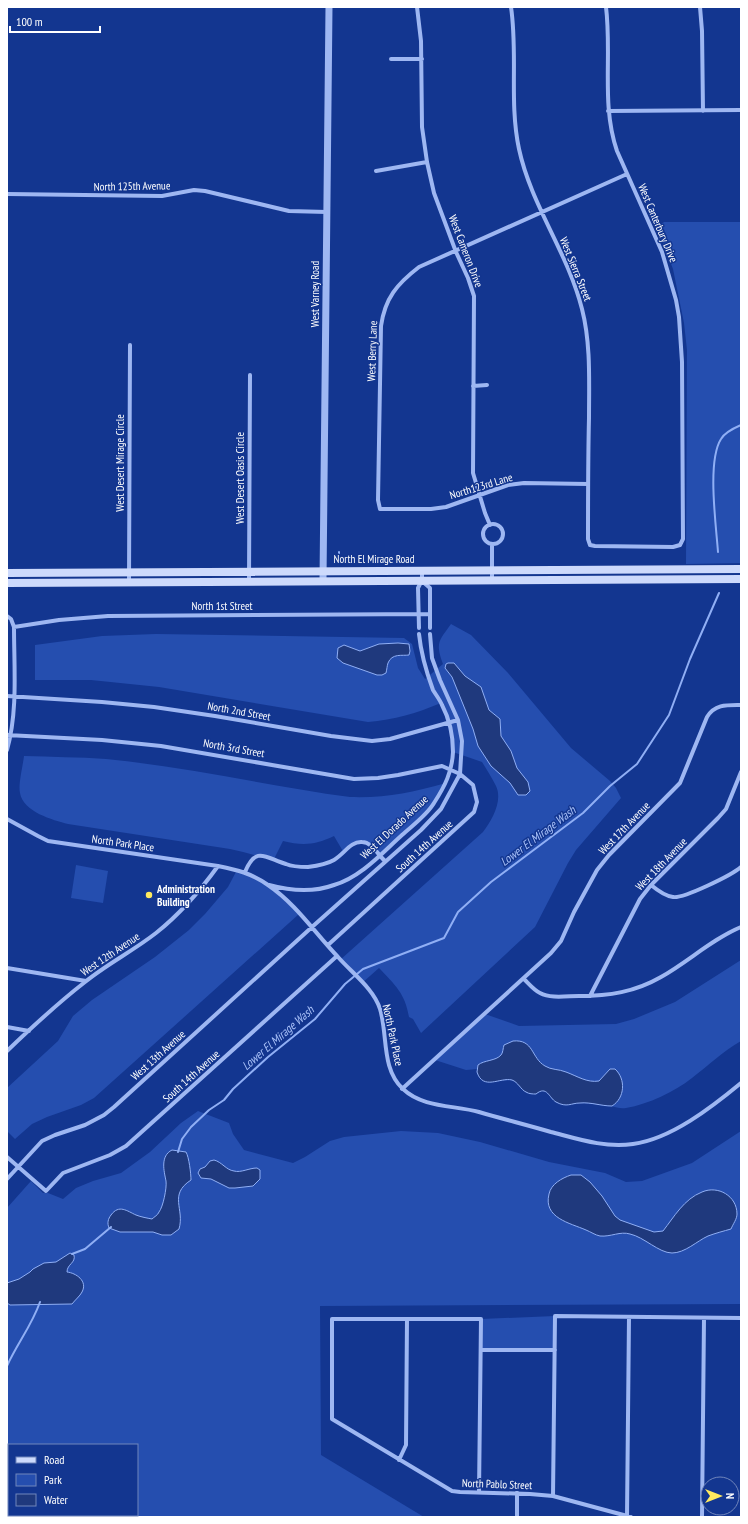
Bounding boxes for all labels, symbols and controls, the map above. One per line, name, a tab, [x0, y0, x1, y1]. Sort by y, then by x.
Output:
scale bar	[10, 8, 100, 34]
text: 100 m	[16, 14, 43, 29]
street label: North 125th Avenue	[94, 178, 171, 194]
street label: West Canterbury Drive	[635, 182, 681, 265]
street label: West Cameron Drive	[446, 213, 486, 290]
street label: West Sierra Street	[557, 235, 595, 303]
street label: West Varney Road	[308, 261, 322, 327]
street label: West Berry Lane	[364, 320, 380, 382]
street label: West Desert Mirage Circle	[113, 414, 127, 512]
street label: West Desert Oasis Circle	[233, 432, 247, 524]
street label: North123rd Lane	[448, 470, 515, 502]
street label: North El Mirage Road	[334, 552, 415, 566]
street label: North 1st Street	[192, 599, 252, 613]
street label: North 2nd Street	[206, 699, 272, 723]
street label: North 3rd Street	[202, 736, 266, 760]
street label: West El Dorado Avenue	[357, 792, 431, 862]
street label: West 17th Avenue	[595, 798, 653, 857]
water label: Lower El Mirage Wash	[497, 802, 579, 869]
street label: South 14th Avenue	[393, 816, 456, 875]
street label: North Park Place	[91, 832, 155, 854]
street label: West 18th Avenue	[632, 834, 690, 893]
place label: Administration Building	[156, 882, 215, 909]
marker: Administration Building	[144, 890, 154, 900]
street label: West 12th Avenue	[78, 929, 143, 979]
water label: Lower El Mirage Wash	[239, 1002, 317, 1073]
street label: North Park Place	[380, 1003, 406, 1068]
street label: West 13th Avenue	[128, 1027, 188, 1083]
street label: South 14th Avenue	[160, 1046, 223, 1105]
legend	[8, 1444, 138, 1516]
text: Road	[44, 1452, 64, 1467]
text: Park	[44, 1472, 62, 1487]
street label: North Pablo Street	[462, 1476, 532, 1492]
north arrow	[700, 1476, 740, 1516]
text: Water	[44, 1492, 69, 1507]
text: N	[723, 1493, 737, 1499]

